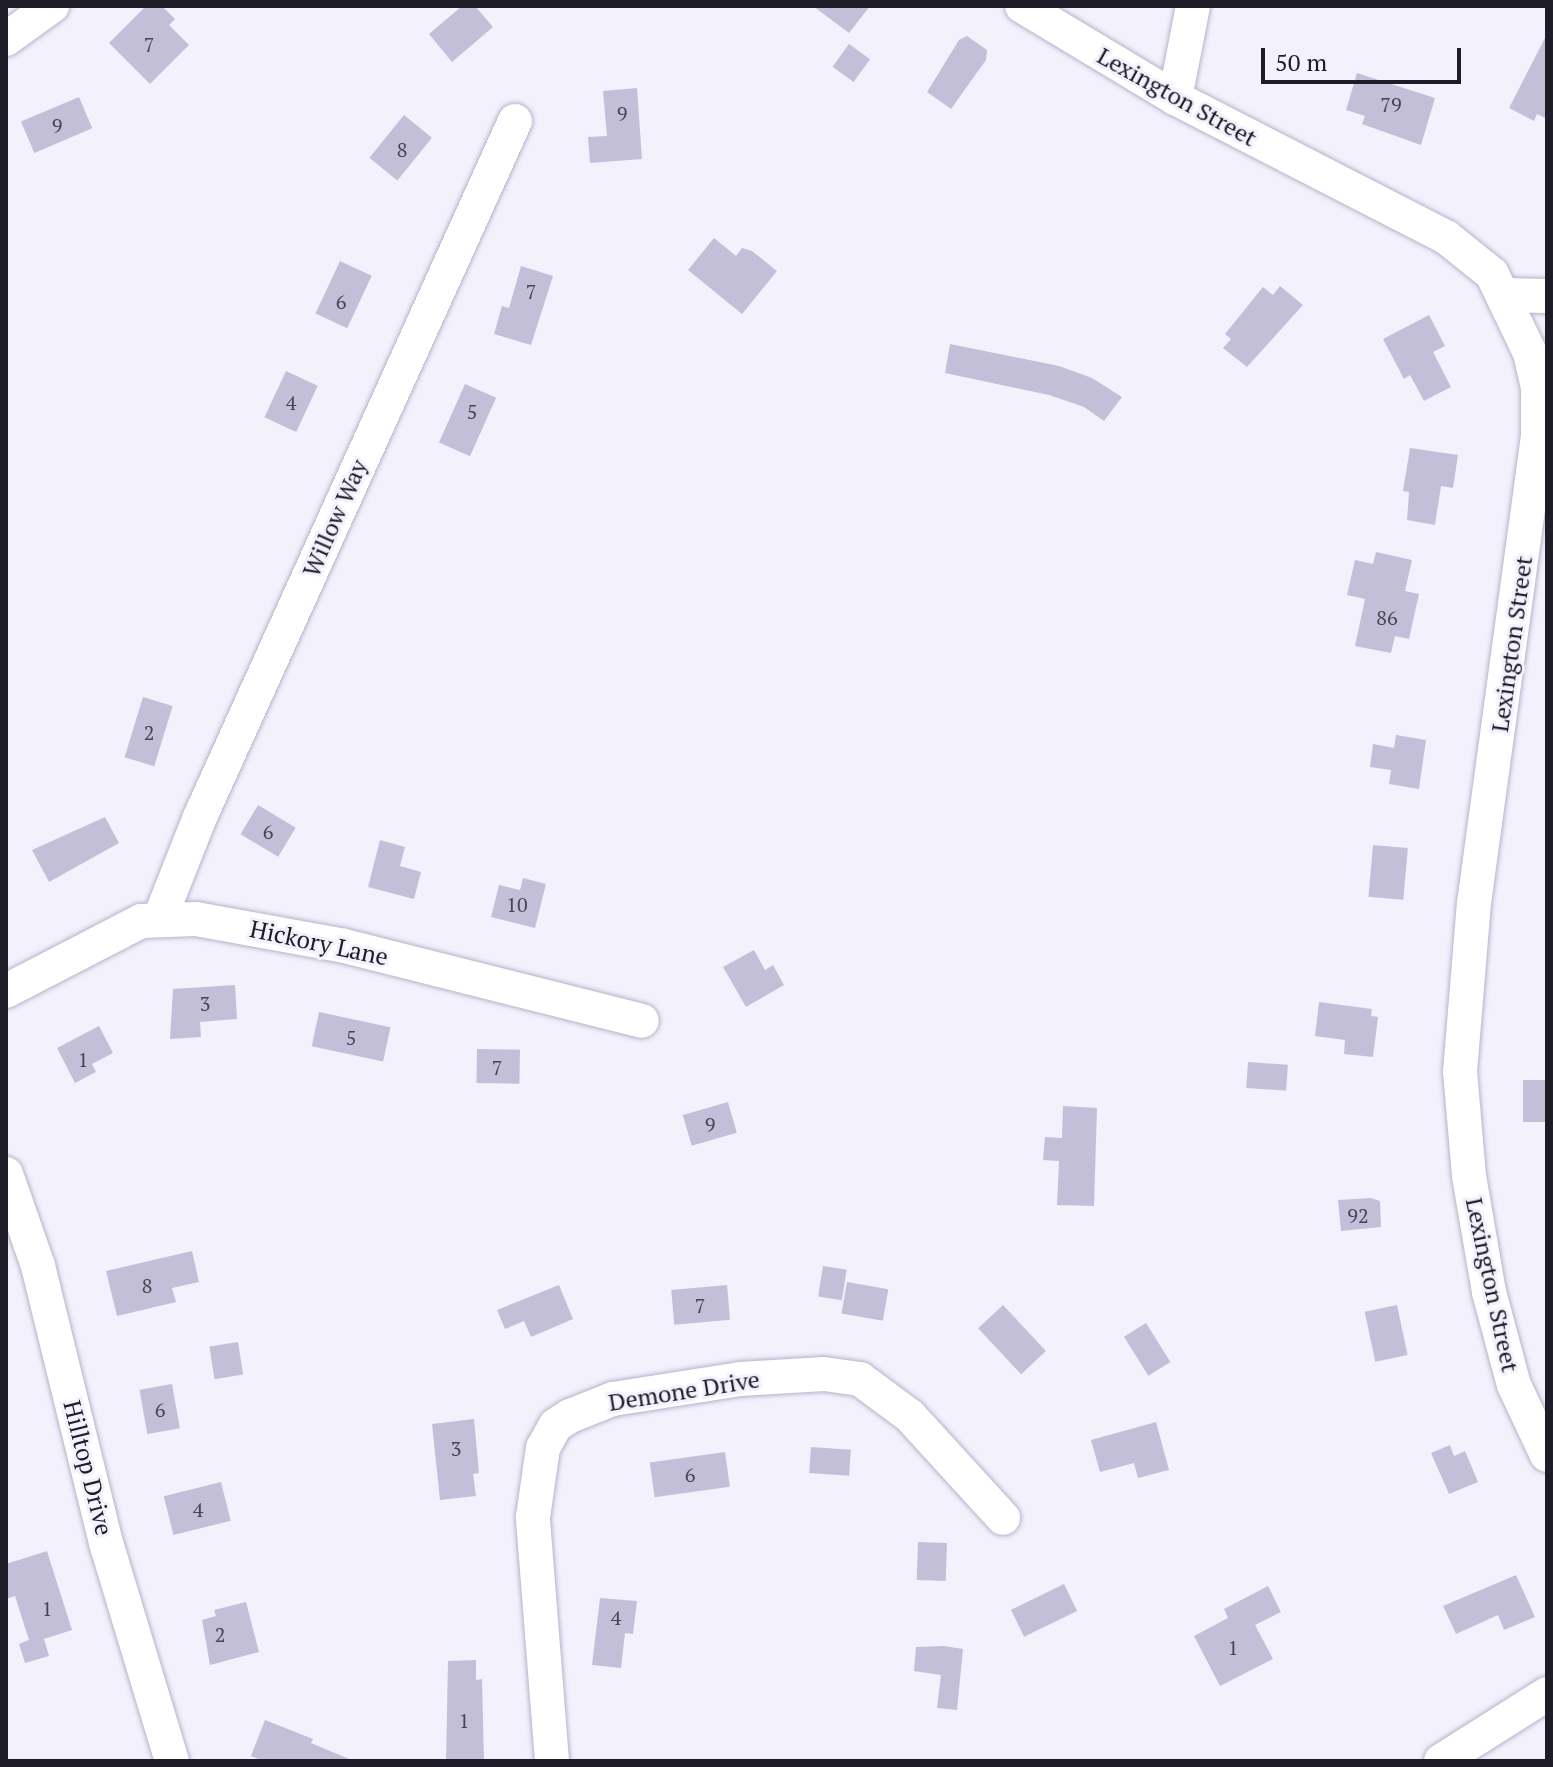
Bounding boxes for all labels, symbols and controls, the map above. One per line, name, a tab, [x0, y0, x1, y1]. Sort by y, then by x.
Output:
house number: 7	[144, 32, 154, 56]
scale bar	[1265, 32, 1465, 82]
street label: Lexington Street	[1092, 41, 1262, 153]
text: 50 m	[1275, 46, 1327, 78]
house number: 79	[1380, 92, 1402, 116]
house number: 9	[617, 101, 627, 125]
house number: 9	[52, 113, 62, 137]
house number: 8	[397, 137, 407, 161]
house number: 7	[526, 279, 536, 303]
house number: 6	[336, 289, 346, 313]
house number: 4	[286, 390, 296, 414]
house number: 5	[467, 399, 477, 423]
street label: Willow Way	[296, 455, 374, 581]
street label: Lexington Street	[1485, 554, 1539, 734]
house number: 86	[1376, 605, 1398, 629]
house number: 2	[144, 720, 154, 744]
house number: 6	[263, 819, 273, 843]
house number: 10	[506, 892, 528, 916]
street label: Hickory Lane	[247, 914, 391, 972]
house number: 3	[200, 991, 210, 1015]
house number: 5	[346, 1025, 356, 1049]
house number: 1	[78, 1047, 88, 1071]
house number: 7	[492, 1055, 502, 1079]
house number: 9	[705, 1112, 715, 1136]
street label: Lexington Street	[1459, 1195, 1525, 1375]
house number: 92	[1347, 1203, 1369, 1227]
house number: 8	[142, 1273, 152, 1297]
house number: 7	[695, 1293, 705, 1317]
street label: Demone Drive	[606, 1365, 762, 1417]
house number: 6	[155, 1397, 165, 1421]
street label: Hilltop Drive	[57, 1398, 119, 1538]
house number: 3	[451, 1436, 461, 1460]
house number: 6	[685, 1462, 695, 1486]
house number: 4	[193, 1497, 203, 1521]
house number: 1	[42, 1596, 52, 1620]
house number: 4	[611, 1605, 621, 1629]
house number: 2	[215, 1622, 225, 1646]
house number: 1	[1228, 1635, 1238, 1659]
house number: 1	[459, 1708, 469, 1732]

